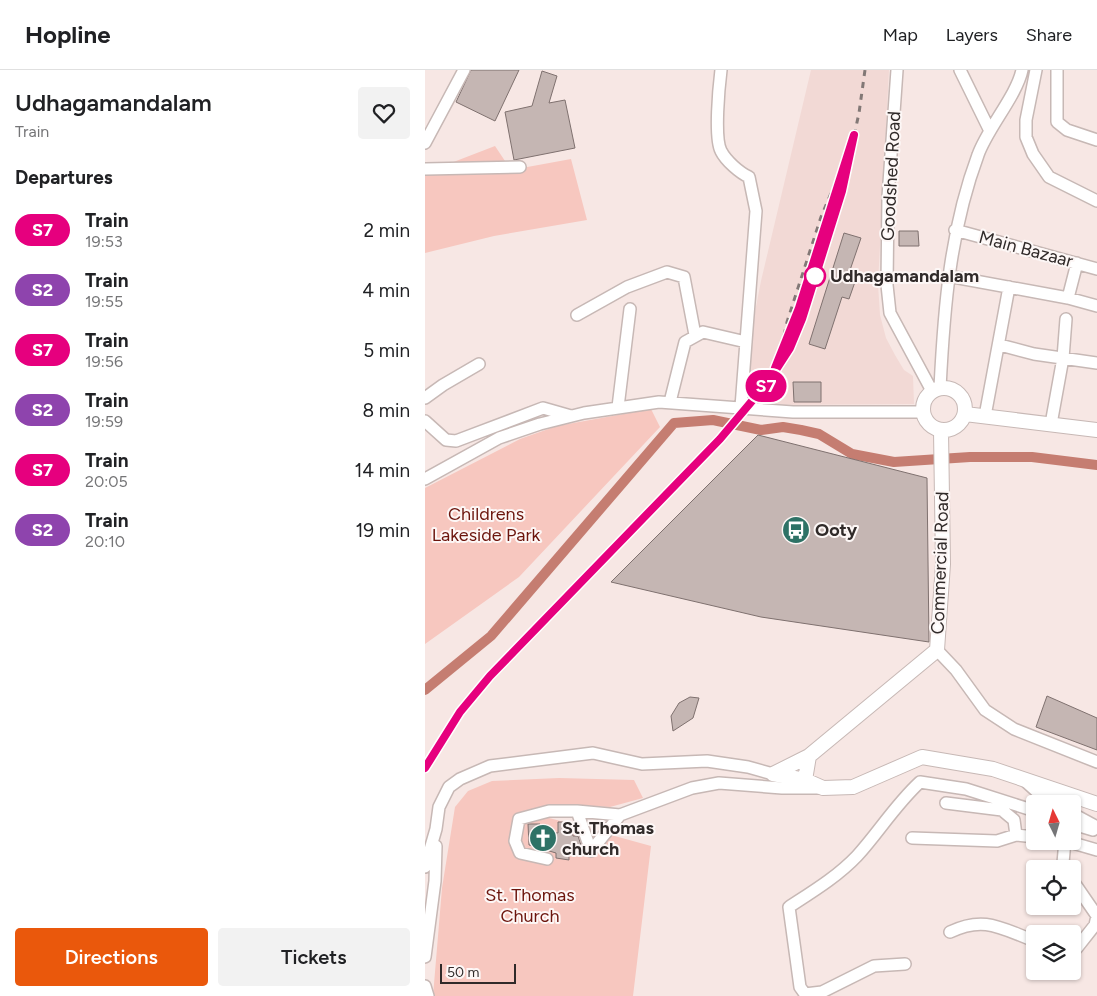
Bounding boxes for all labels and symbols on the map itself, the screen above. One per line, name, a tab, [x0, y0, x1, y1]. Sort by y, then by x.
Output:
street label: Goodshed Road	[877, 111, 905, 241]
street label: Main Bazaar	[977, 226, 1075, 272]
marker: Udhagamandalam	[804, 265, 826, 287]
place label: Udhagamandalam	[830, 265, 979, 287]
line badge: S7	[743, 370, 789, 402]
street label: Commercial Road	[927, 491, 953, 635]
park label: Childrens Lakeside Park	[432, 503, 541, 546]
bus stop icon: Ooty	[781, 515, 811, 545]
place label: Ooty	[815, 519, 858, 541]
north arrow	[1026, 795, 1081, 850]
place label: St. Thomas church	[562, 817, 654, 860]
church icon: St. Thomas church	[528, 823, 558, 853]
park label: St. Thomas Church	[485, 884, 575, 927]
scale bar	[440, 961, 516, 984]

